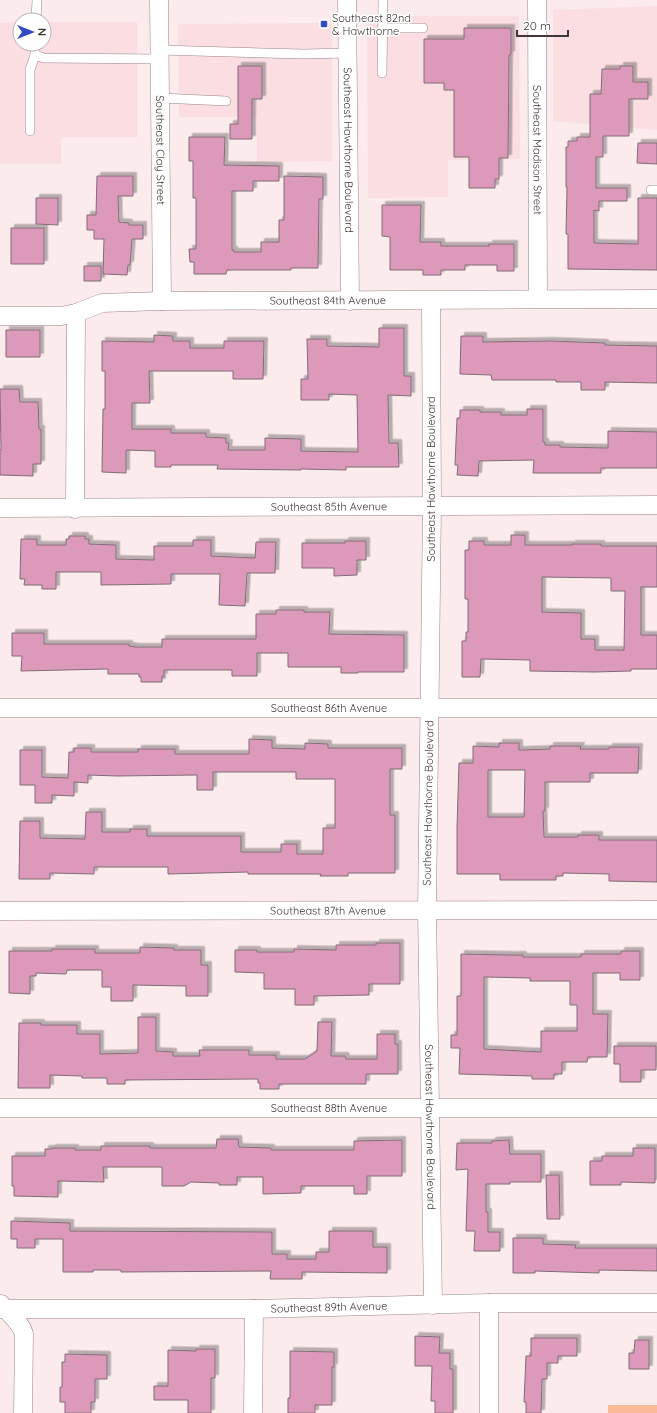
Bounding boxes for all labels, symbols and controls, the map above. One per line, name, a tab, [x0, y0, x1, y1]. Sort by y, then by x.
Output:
place label: Southeast 82nd & Hawthorne	[332, 11, 411, 38]
north arrow	[12, 12, 52, 52]
scale bar	[517, 12, 568, 38]
text: 20 m	[523, 18, 551, 33]
marker: Southeast 82nd & Hawthorne	[319, 19, 329, 29]
text: N	[35, 28, 49, 36]
street label: Southeast Hawthorne Boulevard	[341, 67, 356, 233]
street label: Southeast Madison Street	[530, 85, 545, 215]
street label: Southeast Clay Street	[153, 95, 168, 205]
street label: Southeast 84th Avenue	[270, 293, 386, 308]
street label: Southeast Hawthorne Boulevard	[424, 396, 438, 562]
street label: Southeast 85th Avenue	[271, 499, 387, 514]
street label: Southeast 86th Avenue	[271, 701, 387, 715]
street label: Southeast Hawthorne Boulevard	[420, 720, 436, 886]
street label: Southeast 87th Avenue	[270, 903, 386, 918]
street label: Southeast Hawthorne Boulevard	[422, 1044, 439, 1210]
street label: Southeast 88th Avenue	[271, 1101, 387, 1115]
street label: Southeast 89th Avenue	[270, 1299, 387, 1316]

